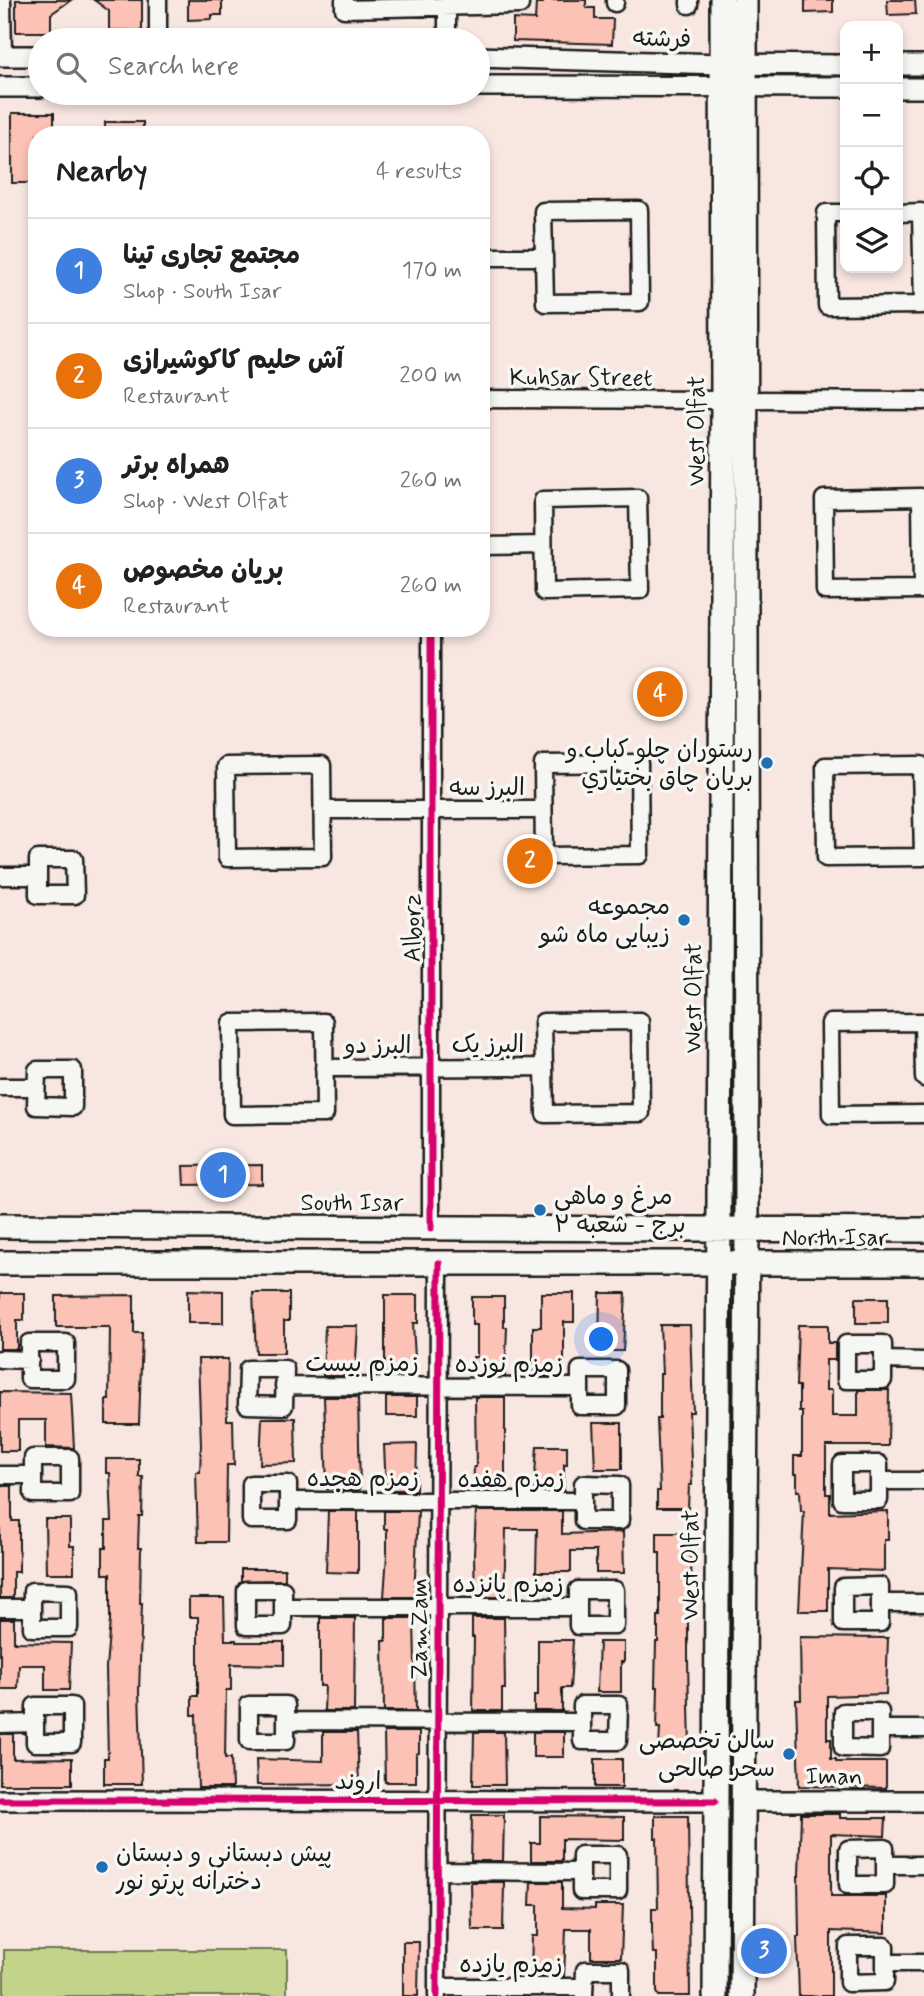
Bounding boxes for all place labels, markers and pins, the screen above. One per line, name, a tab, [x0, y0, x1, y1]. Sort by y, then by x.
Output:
pin: 4	[637, 668, 683, 720]
place label: رستوران چلو كباب و بريان چاق بختياري	[564, 735, 753, 794]
marker: رستوران چلو كباب و بريان چاق بختياري	[759, 755, 775, 771]
pin: 2	[507, 835, 553, 887]
place label: مجموعه زیبایی ماه شو	[538, 892, 670, 951]
marker: مجموعه زیبایی ماه شو	[676, 912, 692, 928]
pin: 1	[200, 1149, 246, 1201]
place label: مرغ و ماهی برج - شعبه ۲	[554, 1182, 686, 1241]
marker: مرغ و ماهی برج - شعبه ۲	[532, 1202, 548, 1218]
place label: سالن تخصصی سحر صالحی	[639, 1726, 775, 1785]
marker: سالن تخصصی سحر صالحی	[781, 1746, 797, 1762]
place label: پیش دبستانی و دبستان دخترانه پرتو نور	[115, 1839, 332, 1898]
marker: پیش دبستانی و دبستان دخترانه پرتو نور	[94, 1859, 110, 1875]
pin: 3	[741, 1925, 787, 1977]

